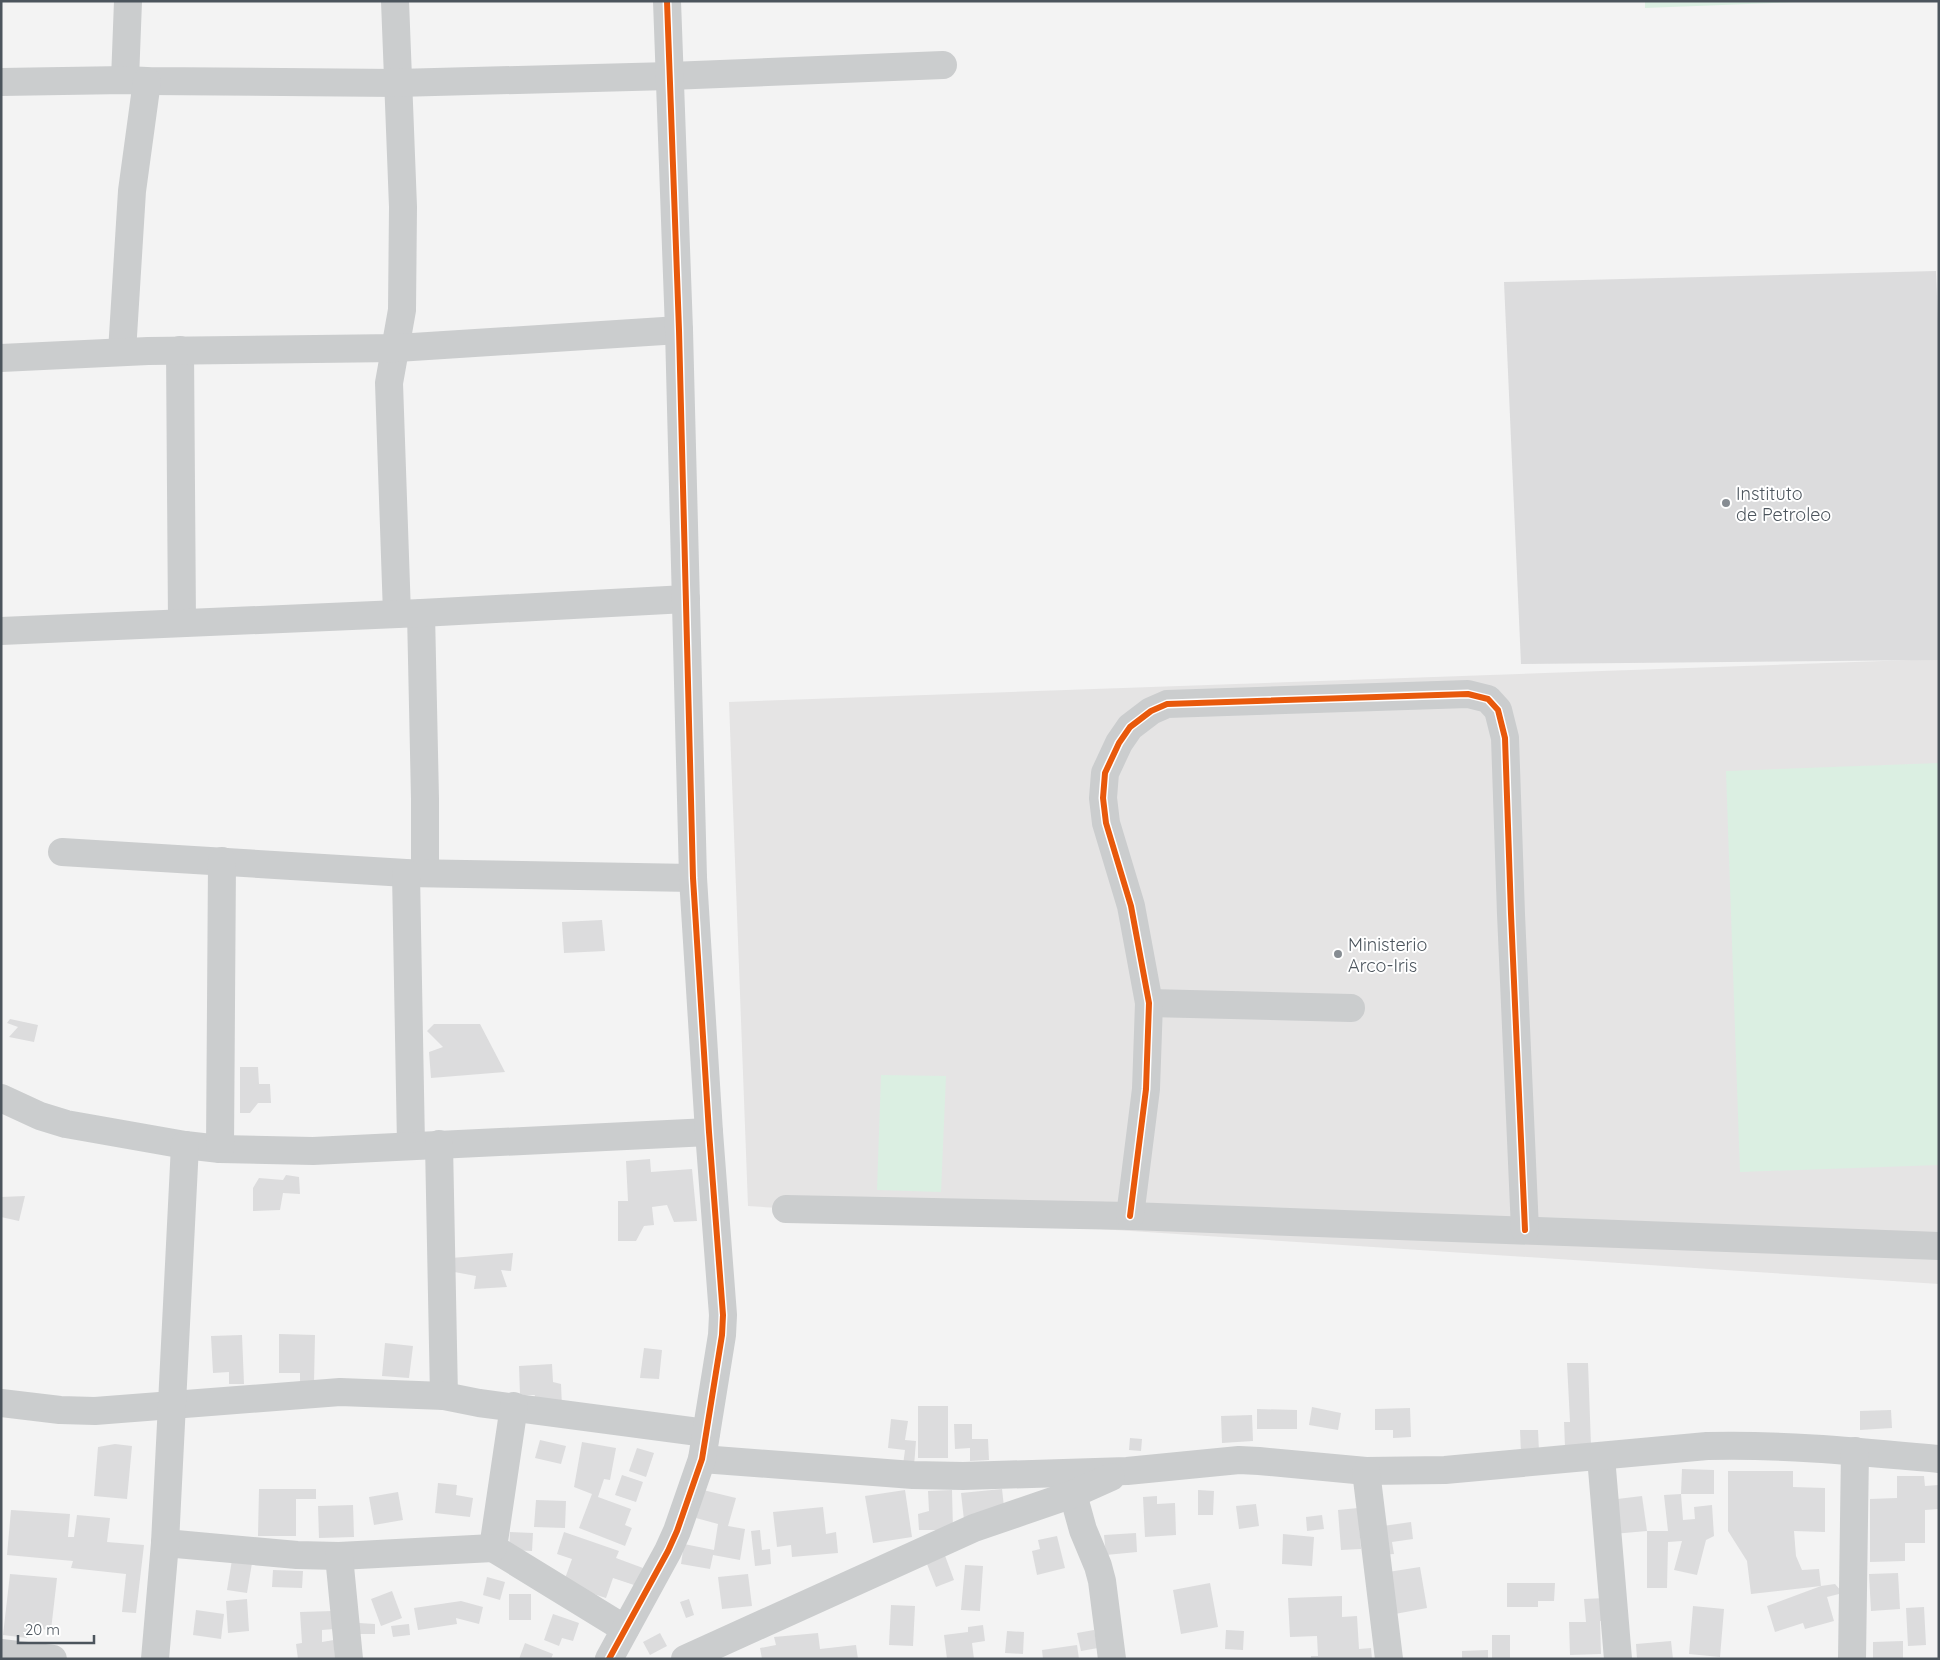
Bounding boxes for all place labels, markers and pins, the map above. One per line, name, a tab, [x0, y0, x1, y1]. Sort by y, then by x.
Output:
place label: Instituto de Petroleo	[1736, 482, 1831, 526]
marker: Instituto de Petroleo	[1720, 497, 1732, 509]
place label: Ministerio Arco-Iris	[1348, 933, 1427, 977]
marker: Ministerio Arco-Iris	[1332, 948, 1344, 960]

